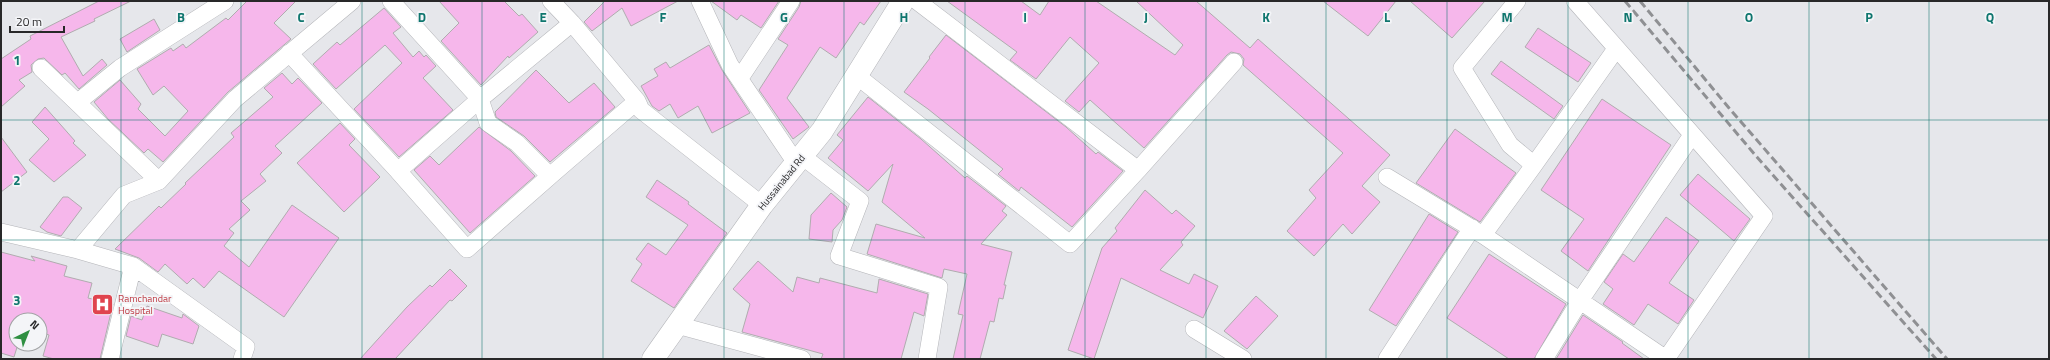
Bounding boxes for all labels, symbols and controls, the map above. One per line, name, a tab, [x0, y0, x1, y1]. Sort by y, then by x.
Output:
text: B	[177, 7, 185, 27]
text: C	[297, 7, 305, 27]
text: D	[418, 7, 426, 27]
text: E	[539, 7, 547, 27]
text: F	[660, 7, 667, 27]
text: G	[780, 7, 788, 27]
text: H	[900, 7, 908, 27]
text: I	[1023, 7, 1027, 27]
text: J	[1144, 7, 1148, 27]
text: K	[1262, 7, 1270, 27]
text: L	[1384, 7, 1390, 27]
text: M	[1501, 7, 1513, 27]
text: N	[1623, 7, 1633, 27]
text: O	[1745, 7, 1753, 27]
text: P	[1865, 7, 1873, 27]
text: Q	[1986, 7, 1994, 27]
scale bar	[10, 8, 64, 34]
text: 20 m	[16, 12, 42, 31]
text: 1	[13, 50, 21, 70]
street label: Hussainabad Rd	[754, 151, 809, 213]
text: 2	[13, 170, 21, 190]
text: 3	[13, 290, 21, 310]
hospital icon: Ramchandar Hospital	[89, 291, 115, 317]
place label: Ramchandar Hospital	[118, 291, 172, 318]
north arrow	[8, 312, 48, 352]
text: N	[27, 316, 43, 333]

